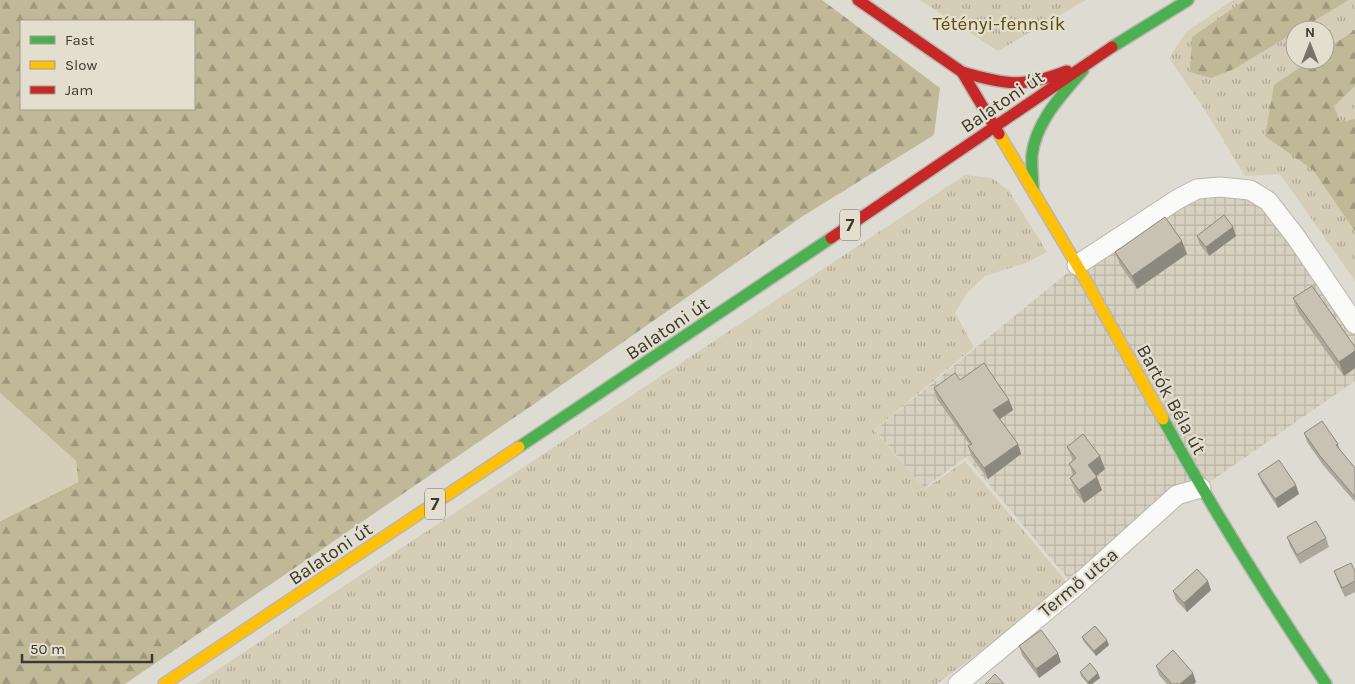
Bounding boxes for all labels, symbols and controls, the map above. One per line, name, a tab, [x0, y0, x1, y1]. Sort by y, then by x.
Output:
park label: Tétényi-fennsík	[933, 13, 1066, 35]
legend	[20, 20, 195, 110]
north arrow	[1285, 20, 1335, 70]
text: N	[1305, 24, 1315, 41]
text: Fast	[65, 31, 95, 49]
text: Slow	[65, 56, 97, 74]
street label: Balatoni út	[957, 66, 1048, 138]
text: Jam	[65, 81, 93, 99]
road number: 7	[840, 210, 860, 240]
street label: Balatoni út	[622, 293, 713, 365]
street label: Bartók Béla út	[1132, 341, 1210, 458]
road number: 7	[425, 488, 445, 520]
street label: Balatoni út	[285, 518, 376, 590]
street label: Termő utca	[1035, 543, 1123, 622]
scale bar	[22, 632, 152, 664]
text: 50 m	[30, 640, 65, 658]

